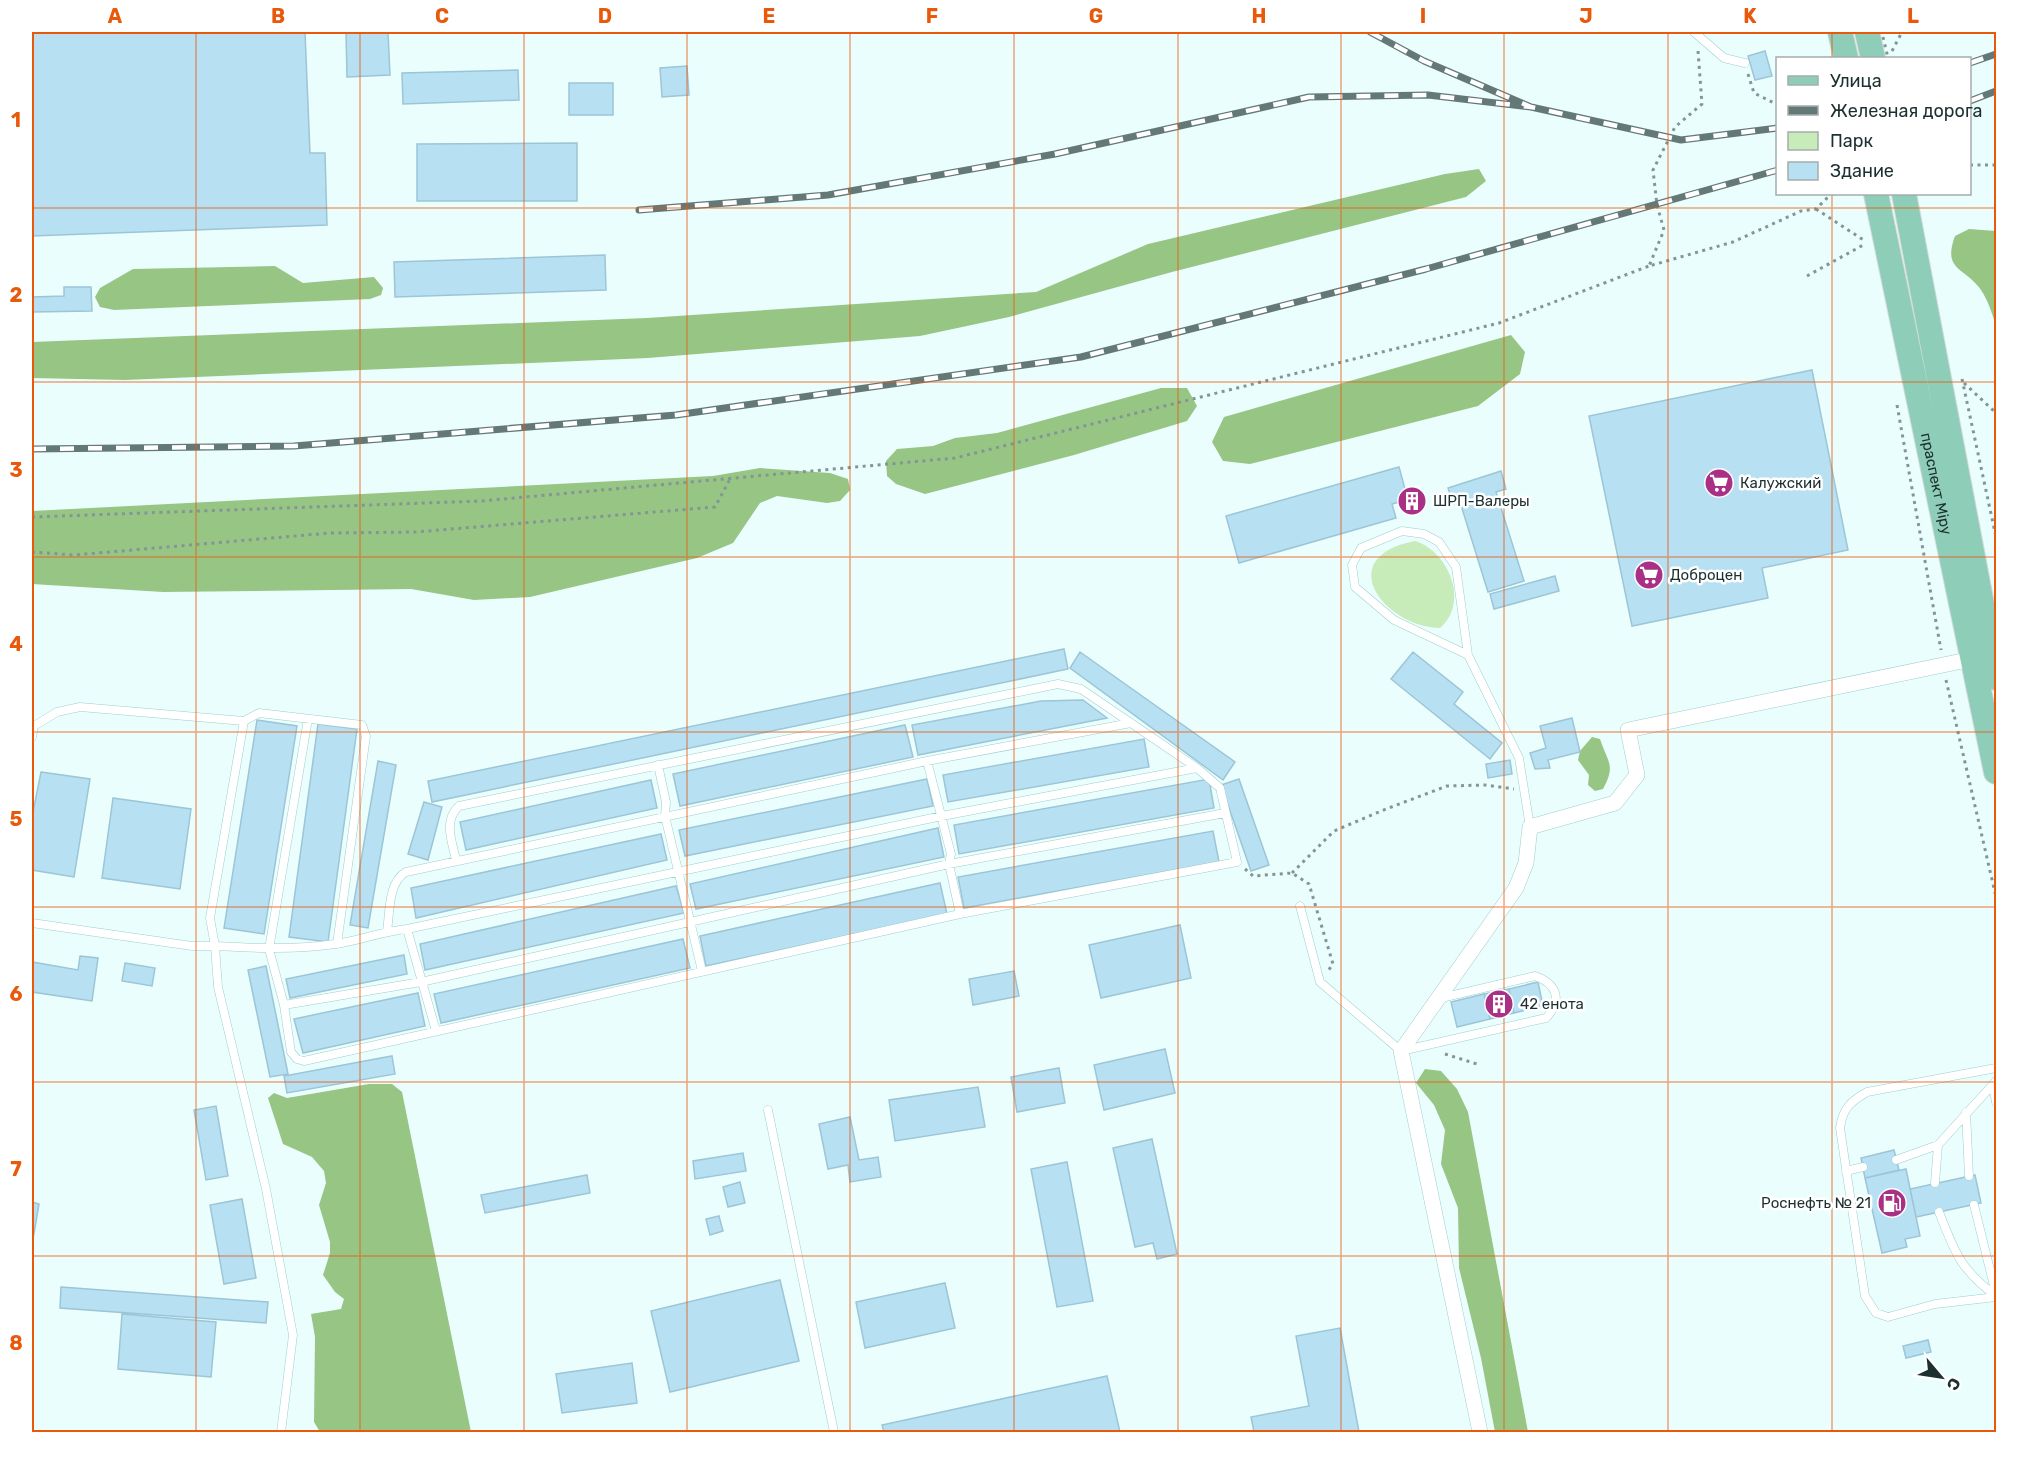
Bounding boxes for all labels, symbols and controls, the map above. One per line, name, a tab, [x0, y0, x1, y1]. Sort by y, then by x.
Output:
text: A	[108, 4, 123, 28]
text: B	[271, 4, 285, 28]
text: C	[435, 4, 449, 28]
text: D	[598, 4, 612, 28]
text: E	[763, 4, 775, 28]
text: F	[926, 4, 938, 28]
text: G	[1089, 4, 1103, 28]
text: H	[1252, 4, 1266, 28]
text: I	[1420, 4, 1426, 28]
text: J	[1579, 4, 1593, 28]
text: K	[1743, 4, 1757, 28]
text: L	[1907, 4, 1919, 28]
legend	[1776, 57, 1971, 195]
text: Улица	[1830, 70, 1882, 92]
text: Железная дорога	[1830, 100, 1983, 122]
text: 1	[11, 108, 21, 132]
text: Парк	[1830, 130, 1874, 152]
text: Здание	[1830, 160, 1894, 182]
text: 2	[10, 283, 23, 307]
street label: праспект Міру	[1917, 431, 1956, 536]
text: 3	[9, 458, 23, 482]
supermarket icon: Калужский	[1703, 467, 1735, 499]
place label: Калужский	[1740, 474, 1821, 492]
building icon: ШРП-Валеры	[1396, 485, 1428, 517]
place label: ШРП-Валеры	[1433, 492, 1530, 510]
supermarket icon: Доброцен	[1633, 559, 1665, 591]
place label: Доброцен	[1670, 566, 1742, 584]
text: 4	[9, 632, 23, 656]
text: 5	[10, 807, 23, 831]
text: 6	[9, 982, 23, 1006]
building icon: 42 енота	[1483, 988, 1515, 1020]
place label: 42 енота	[1520, 995, 1584, 1013]
text: 7	[10, 1157, 22, 1181]
fuel station icon: Роснефть № 21	[1876, 1187, 1908, 1219]
place label: Роснефть № 21	[1761, 1194, 1871, 1212]
text: 8	[9, 1331, 23, 1355]
north arrow	[1911, 1347, 1971, 1407]
text: С	[1943, 1375, 1965, 1394]

